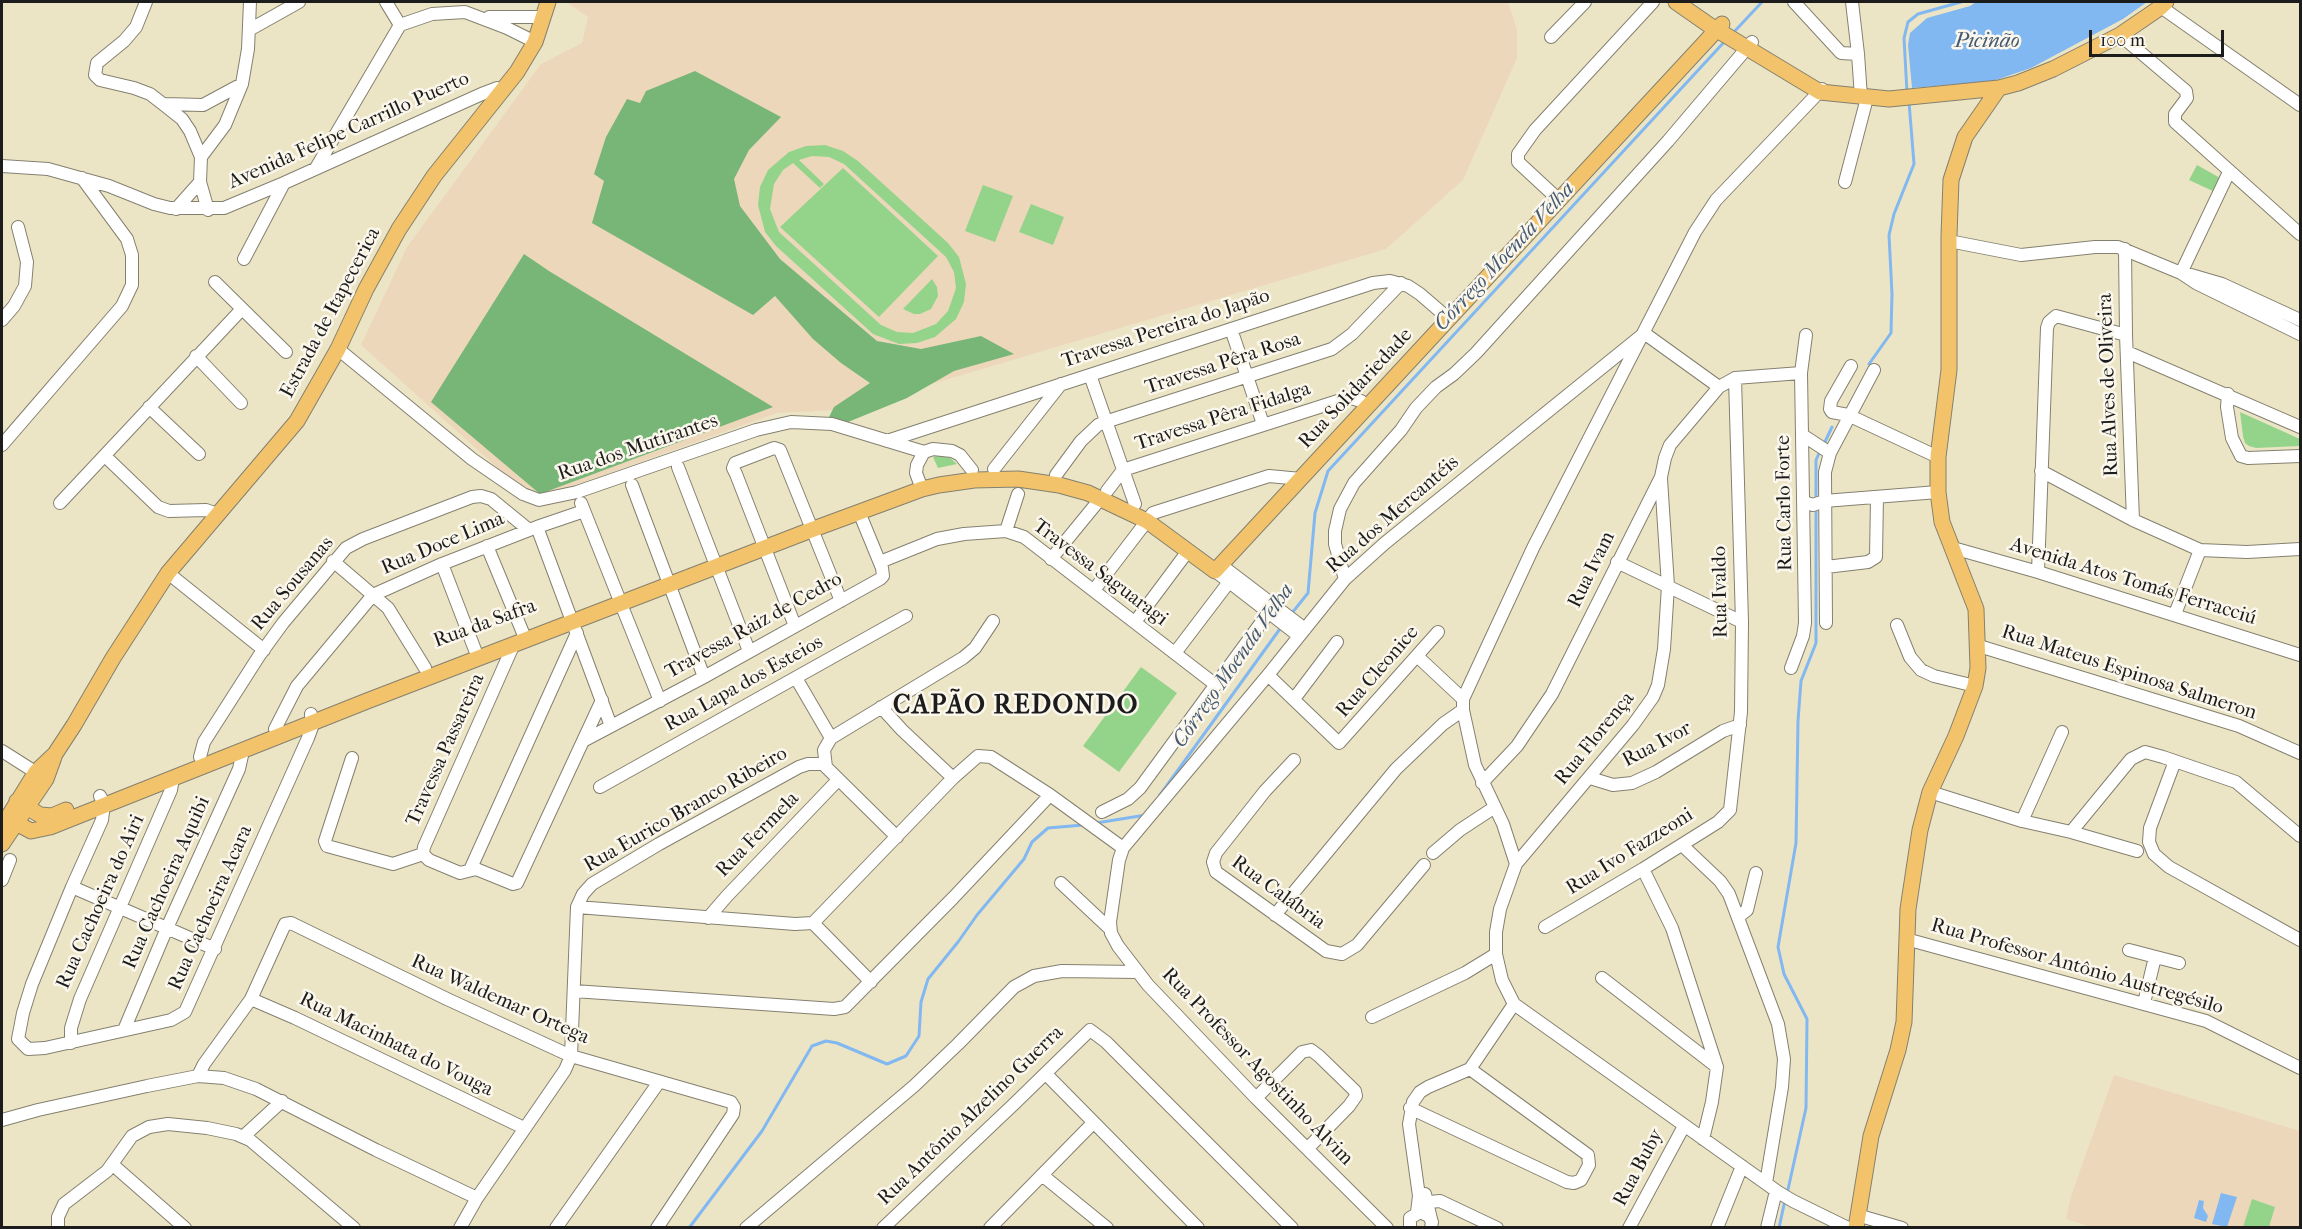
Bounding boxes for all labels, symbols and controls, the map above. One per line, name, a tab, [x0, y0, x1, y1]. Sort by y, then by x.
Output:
scale bar	[2092, 18, 2227, 56]
water label: Picinão	[1954, 29, 2020, 55]
text: 100 m	[2100, 30, 2145, 51]
street label: Avenida Felipe Carrillo Puerto	[225, 67, 473, 195]
water label: Córrego Moenda Velha	[1430, 177, 1580, 337]
street label: Estrada de Itapecerica	[276, 224, 386, 402]
street label: Travessa Pereira do Japão	[1059, 284, 1273, 374]
street label: Rua Alves de Oliveira	[2094, 293, 2124, 477]
street label: Rua Solidariedade	[1294, 324, 1418, 454]
street label: Travessa Pêra Rosa	[1142, 328, 1304, 400]
street label: Travessa Pêra Fidalga	[1132, 377, 1314, 457]
street label: Rua dos Mutirantes	[555, 409, 721, 487]
street label: Rua Carlo Forte	[1772, 435, 1798, 571]
street label: Rua dos Mercantéis	[1322, 451, 1464, 579]
street label: Rua Doce Lima	[378, 507, 508, 581]
street label: Travessa Saguaragi	[1028, 514, 1172, 632]
street label: Rua Ivam	[1563, 528, 1621, 612]
street label: Rua Sousanas	[247, 532, 339, 636]
street label: Avenida Atos Tomás Ferracciú	[2007, 533, 2259, 631]
street label: Rua Ivaldo	[1708, 546, 1734, 638]
street label: Travessa Raiz de Cedro	[661, 567, 847, 685]
water label: Córrego Moenda Velha	[1168, 579, 1300, 753]
street label: Rua da Safra	[430, 594, 540, 654]
street label: Rua Mateus Espinosa Salmeron	[1998, 620, 2260, 726]
street label: Rua Cleonice	[1332, 621, 1424, 723]
street label: Rua Lapa dos Esteios	[661, 631, 827, 737]
street label: Travessa Passareira	[402, 670, 490, 830]
street label: Rua Florença	[1550, 687, 1640, 791]
district label: CAPÃO REDONDO	[893, 691, 1139, 723]
street label: Rua Ivor	[1618, 717, 1696, 773]
street label: Rua Eurico Branco Ribeiro	[580, 742, 792, 878]
street label: Rua Fermela	[711, 787, 805, 883]
street label: Rua Cachoeira Aquibi	[118, 793, 216, 973]
street label: Rua Ivo Fazzeoni	[1562, 803, 1698, 901]
street label: Rua Cachoeira do Airi	[52, 811, 150, 993]
street label: Rua Cachoeira Acara	[164, 822, 258, 994]
street label: Rua Calábria	[1226, 851, 1330, 935]
street label: Rua Professor Antônio Austregésilo	[1928, 914, 2226, 1020]
street label: Rua Waldemar Ortega	[407, 950, 593, 1050]
street label: Rua Professor Agostinho Alvim	[1156, 963, 1358, 1171]
street label: Rua Macinhata do Vouga	[295, 988, 497, 1102]
street label: Rua Antônio Alzelino Guerra	[873, 1021, 1069, 1211]
street label: Rua Buby	[1609, 1125, 1669, 1211]

